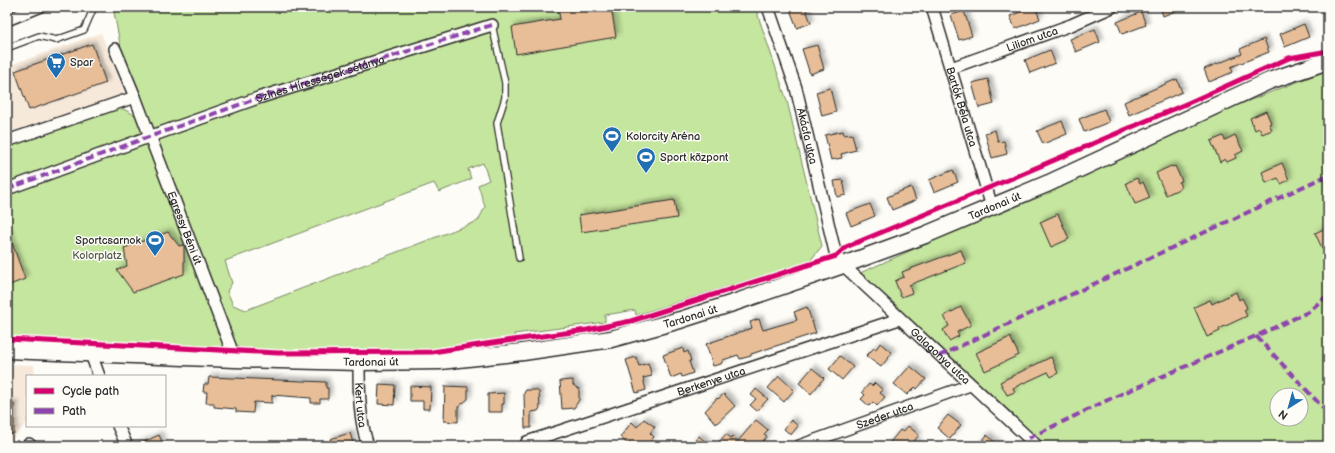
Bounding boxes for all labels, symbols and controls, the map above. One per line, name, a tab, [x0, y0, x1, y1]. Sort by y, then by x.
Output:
street label: Liliom utca	[1005, 24, 1060, 55]
supermarket icon: Spar	[45, 51, 67, 79]
street label: Színes Hírességek sétánya	[254, 53, 386, 105]
place label: Spar	[70, 56, 94, 69]
street label: Bartók Béla utca	[943, 65, 980, 148]
street label: Akácfa utca	[794, 107, 820, 166]
sports icon: Kolorcity Aréna	[601, 125, 623, 153]
place label: Kolorcity Aréna	[626, 130, 700, 143]
sports icon: Sport központ	[635, 146, 657, 174]
place label: Sport központ	[660, 151, 729, 164]
street label: Egressy Béni út	[165, 189, 205, 267]
street label: Tardonai út	[967, 189, 1023, 223]
sports icon: Sportcsarnok	[144, 229, 166, 257]
place label: Sportcsarnok	[75, 234, 142, 247]
park label: Kolorplatz	[72, 249, 122, 262]
street label: Tardonai út	[662, 302, 719, 331]
street label: Galagonya utca	[907, 325, 973, 387]
street label: Tardonai út	[343, 356, 399, 369]
street label: Berkenye utca	[675, 364, 747, 399]
legend	[26, 375, 166, 427]
street label: Kert utca	[352, 382, 369, 429]
text: Cycle path	[62, 384, 119, 399]
north arrow	[1269, 387, 1309, 427]
street label: Szeder utca	[855, 400, 915, 432]
text: Path	[62, 404, 87, 419]
text: N	[1276, 407, 1290, 422]

